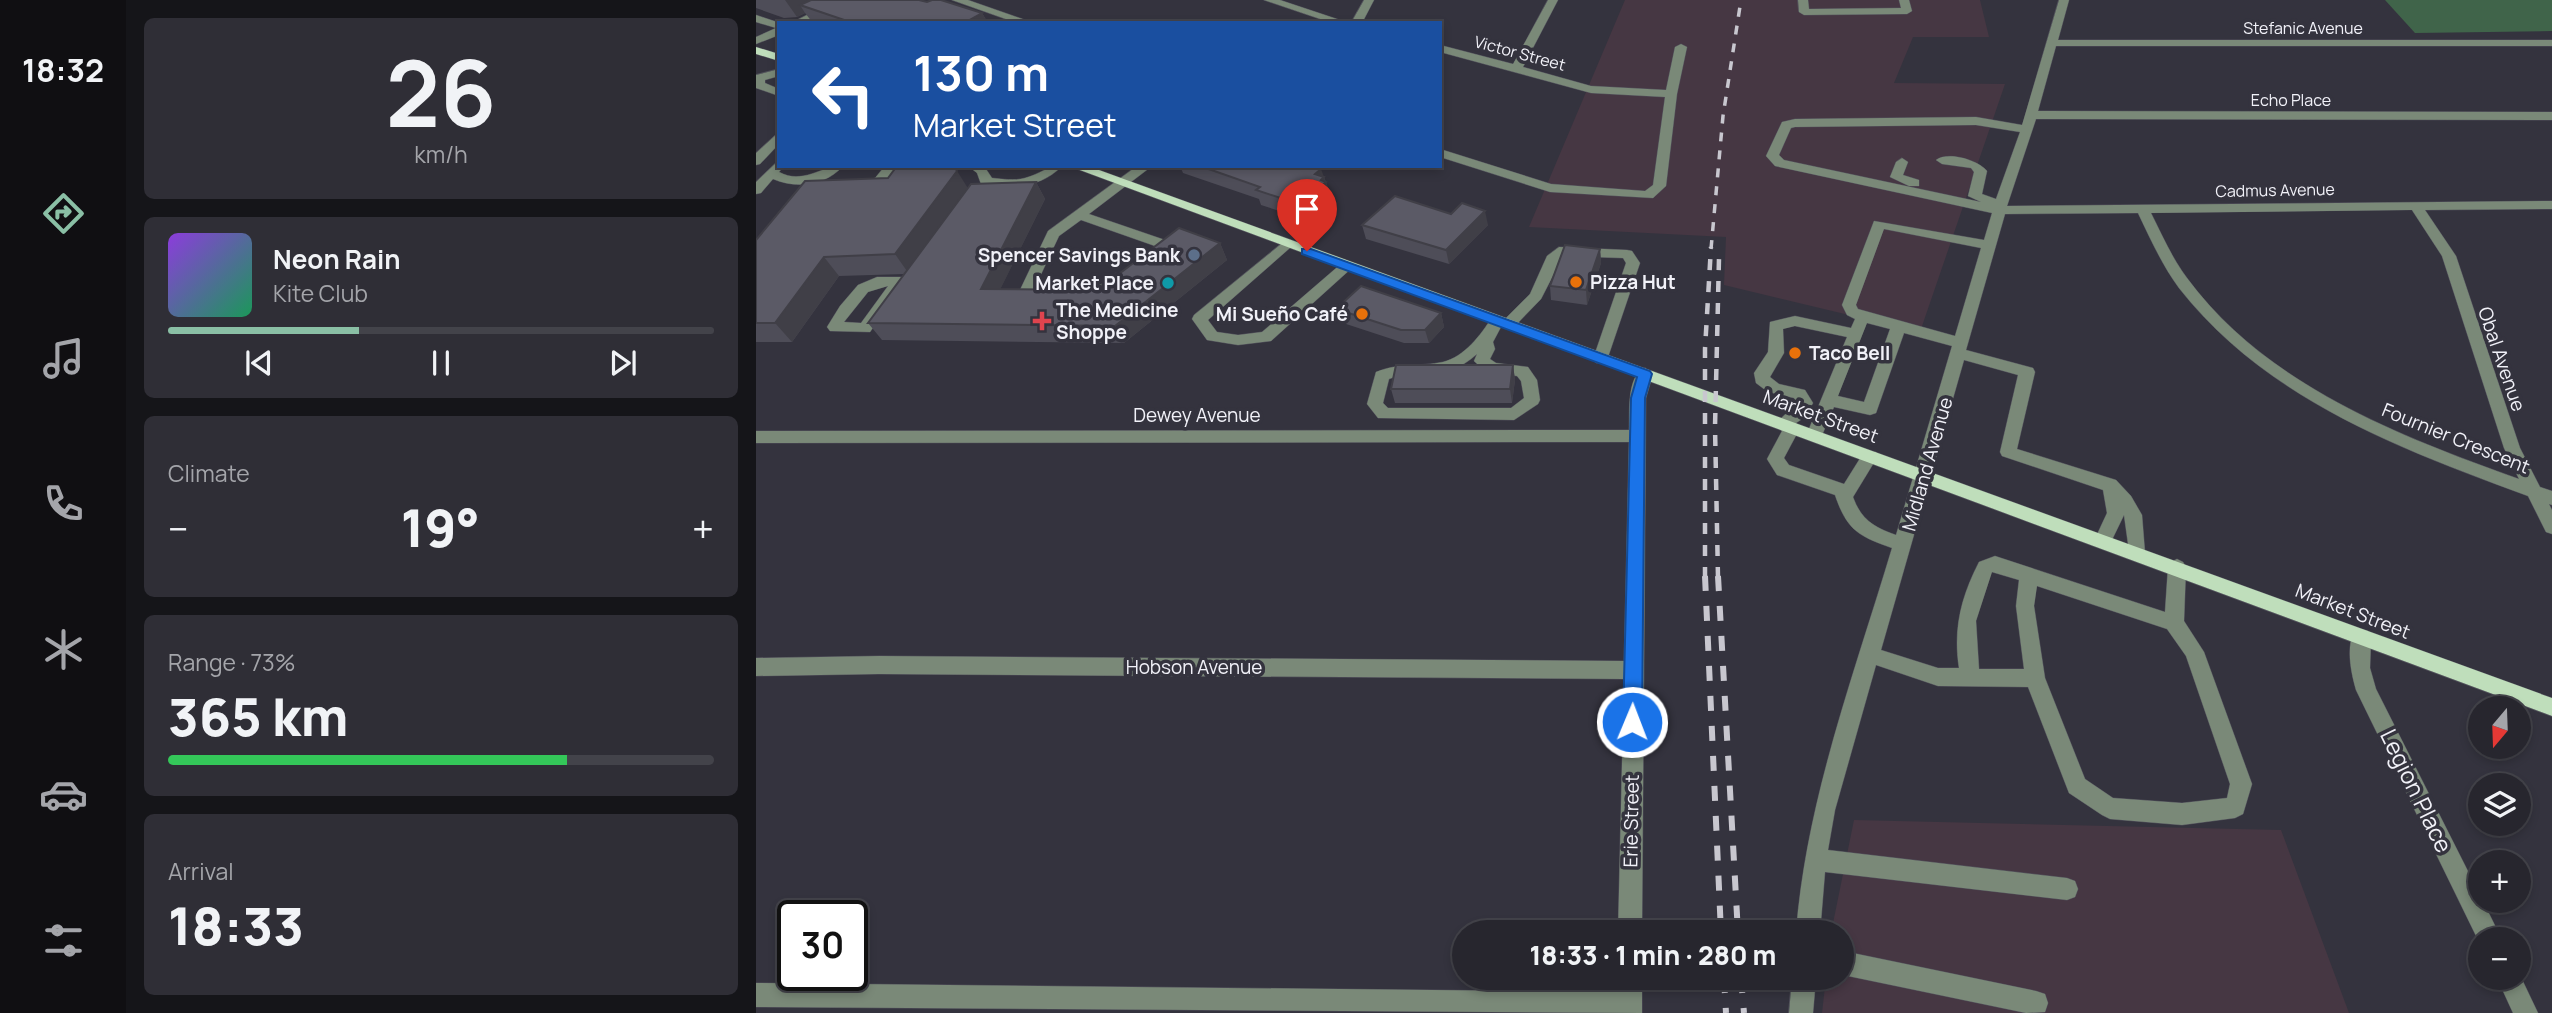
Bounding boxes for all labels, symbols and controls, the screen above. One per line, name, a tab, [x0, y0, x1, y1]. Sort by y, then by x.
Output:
street label: Stefanic Avenue	[2243, 17, 2363, 39]
text: 26	[386, 30, 496, 154]
street label: Victor Street	[1472, 30, 1568, 76]
text: 130 m	[913, 39, 1049, 106]
text: 18:32	[22, 48, 104, 92]
icon: left	[798, 49, 889, 140]
street label: Echo Place	[2251, 89, 2331, 111]
text: Market Street	[913, 103, 1117, 147]
text: km/h	[414, 138, 468, 170]
street label: Cadmus Avenue	[2215, 178, 2335, 202]
pin	[1277, 179, 1337, 251]
icon: directions	[39, 189, 88, 238]
icon: arrive	[1288, 190, 1326, 228]
text: Neon Rain	[273, 241, 401, 277]
place label: Spencer Savings Bank	[978, 242, 1181, 268]
marker: Spencer Savings Bank	[1186, 247, 1202, 263]
place label: Pizza Hut	[1590, 269, 1676, 295]
place label: Market Place	[1035, 270, 1154, 296]
marker: Pizza Hut	[1568, 274, 1584, 290]
marker: Market Place	[1160, 275, 1176, 291]
text: Kite Club	[273, 277, 368, 309]
place label: The Medicine Shoppe	[1056, 297, 1179, 345]
place label: Mi Sueño Café	[1216, 301, 1348, 327]
street label: Obal Avenue	[2472, 303, 2532, 415]
marker: Mi Sueño Café	[1354, 306, 1370, 322]
marker: The Medicine Shoppe	[1034, 313, 1050, 329]
icon: music	[39, 334, 88, 383]
place label: Taco Bell	[1809, 340, 1890, 366]
icon: previous	[240, 344, 278, 382]
icon: pause	[422, 344, 460, 382]
icon: next	[604, 344, 642, 382]
marker: Taco Bell	[1787, 345, 1803, 361]
street label: Market Street	[1760, 383, 1882, 449]
street label: Midland Avenue	[1895, 394, 1959, 534]
street label: Fournier Crescent	[2378, 396, 2534, 480]
street label: Dewey Avenue	[1133, 402, 1261, 428]
text: Climate	[168, 457, 250, 489]
icon: phone	[39, 479, 88, 528]
text: 19°	[401, 492, 480, 563]
text: −	[168, 502, 189, 554]
text: +	[692, 502, 714, 554]
street label: Market Street	[2292, 577, 2414, 645]
icon: climate	[39, 625, 88, 674]
text: Range · 73%	[168, 646, 295, 678]
street label: Hobson Avenue	[1126, 654, 1262, 680]
text: 365 km	[168, 681, 348, 752]
position arrow	[1595, 685, 1669, 759]
north arrow	[2468, 696, 2530, 760]
map controls	[2468, 696, 2531, 990]
street label: Legion Place	[2373, 723, 2461, 858]
icon: car	[39, 770, 88, 819]
button: layers	[2468, 773, 2531, 836]
street label: Erie Street	[1617, 774, 1645, 868]
button: +	[2468, 850, 2531, 913]
text: Arrival	[168, 855, 234, 887]
text: 18:33	[168, 890, 304, 961]
speed limit sign: 30	[777, 900, 868, 991]
icon: filters	[39, 916, 88, 965]
button: −	[2468, 927, 2531, 990]
text: 18:33 · 1 min · 280 m	[1530, 937, 1776, 973]

